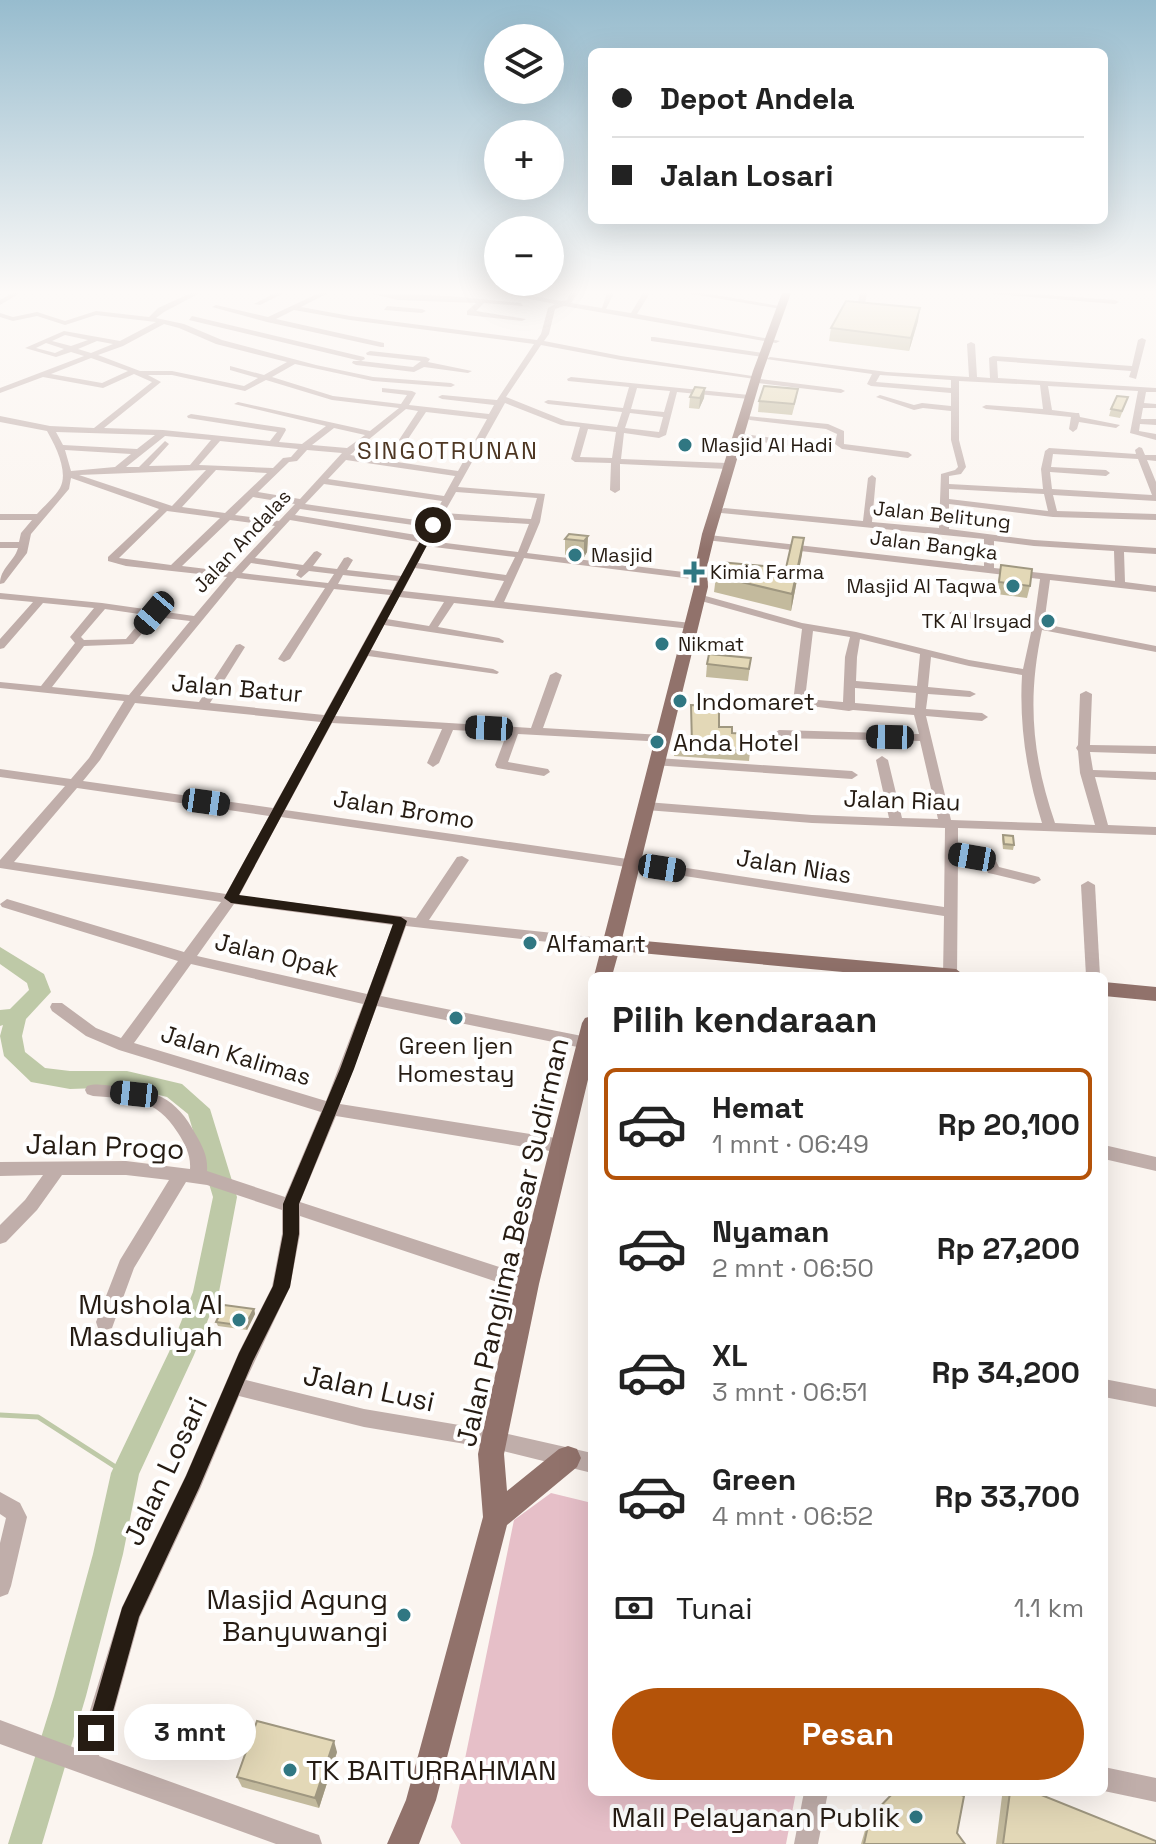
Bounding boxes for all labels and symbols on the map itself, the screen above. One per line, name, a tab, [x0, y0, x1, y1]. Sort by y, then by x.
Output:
place label: Masjid Al Hadi	[701, 432, 833, 458]
district label: SINGOTRUNAN	[357, 435, 539, 466]
marker: Masjid Al Hadi	[676, 436, 694, 454]
street label: Jalan Andalas	[187, 484, 297, 598]
street label: Jalan Belitung	[872, 495, 1012, 535]
route start	[415, 507, 451, 543]
street label: Jalan Bangka	[869, 524, 999, 566]
place label: Masjid	[591, 542, 653, 568]
marker: Masjid	[566, 546, 584, 564]
place label: Kimia Farma	[710, 559, 824, 585]
marker: Kimia Farma	[685, 563, 703, 581]
place label: Masjid Al Taqwa	[847, 573, 997, 599]
marker: Masjid Al Taqwa	[1004, 577, 1022, 595]
car	[129, 587, 179, 639]
place label: TK Al Irsyad	[921, 608, 1032, 634]
marker: TK Al Irsyad	[1039, 612, 1057, 630]
place label: Nikmat	[678, 631, 744, 657]
marker: Nikmat	[653, 635, 671, 653]
street label: Jalan Batur	[170, 667, 304, 709]
place label: Indomaret	[696, 686, 815, 717]
marker: Indomaret	[671, 692, 689, 710]
car	[464, 715, 514, 741]
car	[866, 725, 914, 749]
place label: Anda Hotel	[673, 727, 799, 758]
marker: Anda Hotel	[648, 733, 666, 751]
street label: Jalan Riau	[843, 782, 961, 818]
street label: Jalan Bromo	[331, 783, 477, 835]
car	[181, 787, 231, 817]
car	[946, 841, 998, 873]
street label: Jalan Nias	[734, 842, 854, 890]
car	[636, 852, 688, 884]
street label: Jalan Opak	[212, 926, 342, 984]
place label: Alfamart	[546, 928, 646, 959]
marker: Alfamart	[521, 934, 539, 952]
marker: Green Ijen Homestay	[447, 1009, 465, 1027]
street label: Jalan Kalimas	[157, 1017, 315, 1093]
place label: Green Ijen Homestay	[398, 1030, 514, 1089]
street label: Jalan Panglima Besar Sudirman	[447, 1034, 577, 1450]
car	[109, 1080, 159, 1108]
street label: Jalan Progo	[25, 1125, 185, 1167]
place label: Mushola Al Masduliyah	[69, 1286, 223, 1354]
marker: Mushola Al Masduliyah	[230, 1311, 248, 1329]
street label: Jalan Lusi	[300, 1357, 438, 1419]
street label: Jalan Losari	[115, 1391, 215, 1551]
place label: Masjid Agung Banyuwangi	[207, 1581, 388, 1649]
marker: Masjid Agung Banyuwangi	[395, 1606, 413, 1624]
callout: 3 mnt	[124, 1705, 256, 1761]
route end	[78, 1715, 114, 1751]
place label: TK BAITURRAHMAN	[306, 1752, 557, 1788]
marker: TK BAITURRAHMAN	[281, 1761, 299, 1779]
place label: Mall Pelayanan Publik	[612, 1799, 900, 1835]
marker: Mall Pelayanan Publik	[907, 1808, 925, 1826]

